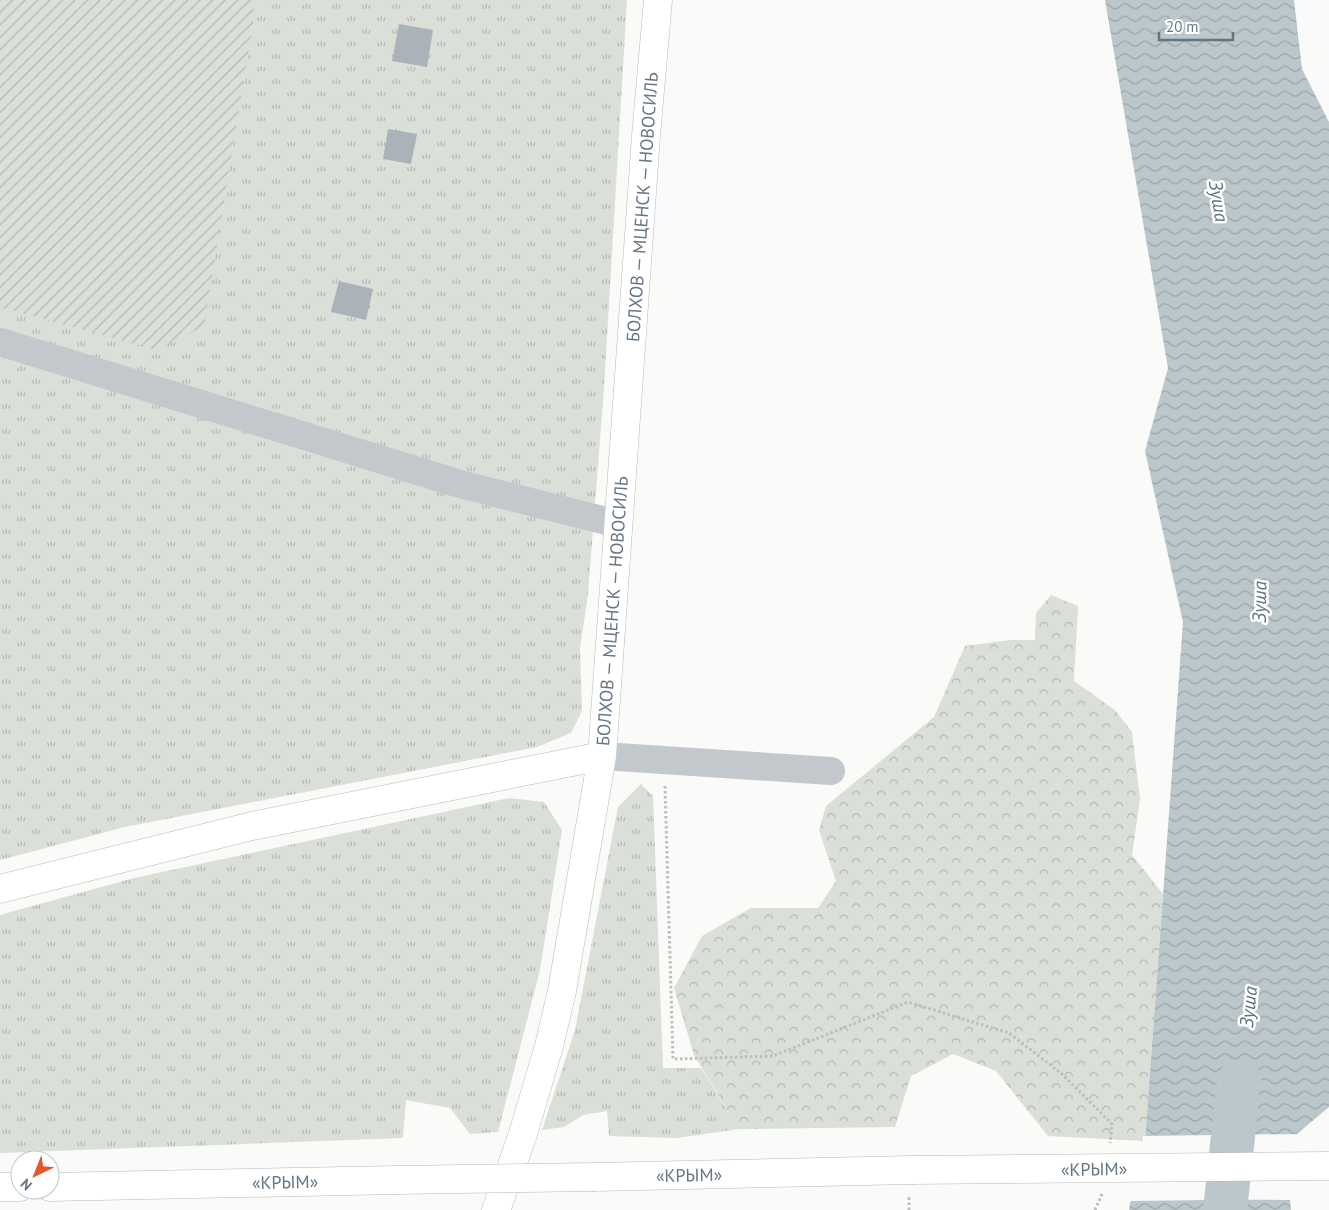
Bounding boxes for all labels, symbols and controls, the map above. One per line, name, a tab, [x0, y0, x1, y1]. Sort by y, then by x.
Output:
scale bar	[1159, 10, 1233, 42]
text: 20 m	[1166, 17, 1199, 36]
street label: БОЛХОВ — МЦЕНСК — НОВОСИЛЬ	[621, 71, 663, 343]
water label: Зуша	[1204, 179, 1234, 224]
street label: БОЛХОВ — МЦЕНСК — НОВОСИЛЬ	[591, 475, 633, 747]
water label: Зуша	[1247, 580, 1271, 623]
water label: Зуша	[1234, 984, 1262, 1029]
north arrow	[10, 1150, 60, 1200]
street label: «КРЫМ»	[1061, 1157, 1127, 1181]
street label: «КРЫМ»	[656, 1163, 722, 1187]
street label: «КРЫМ»	[252, 1170, 318, 1194]
text: N	[17, 1175, 36, 1194]

